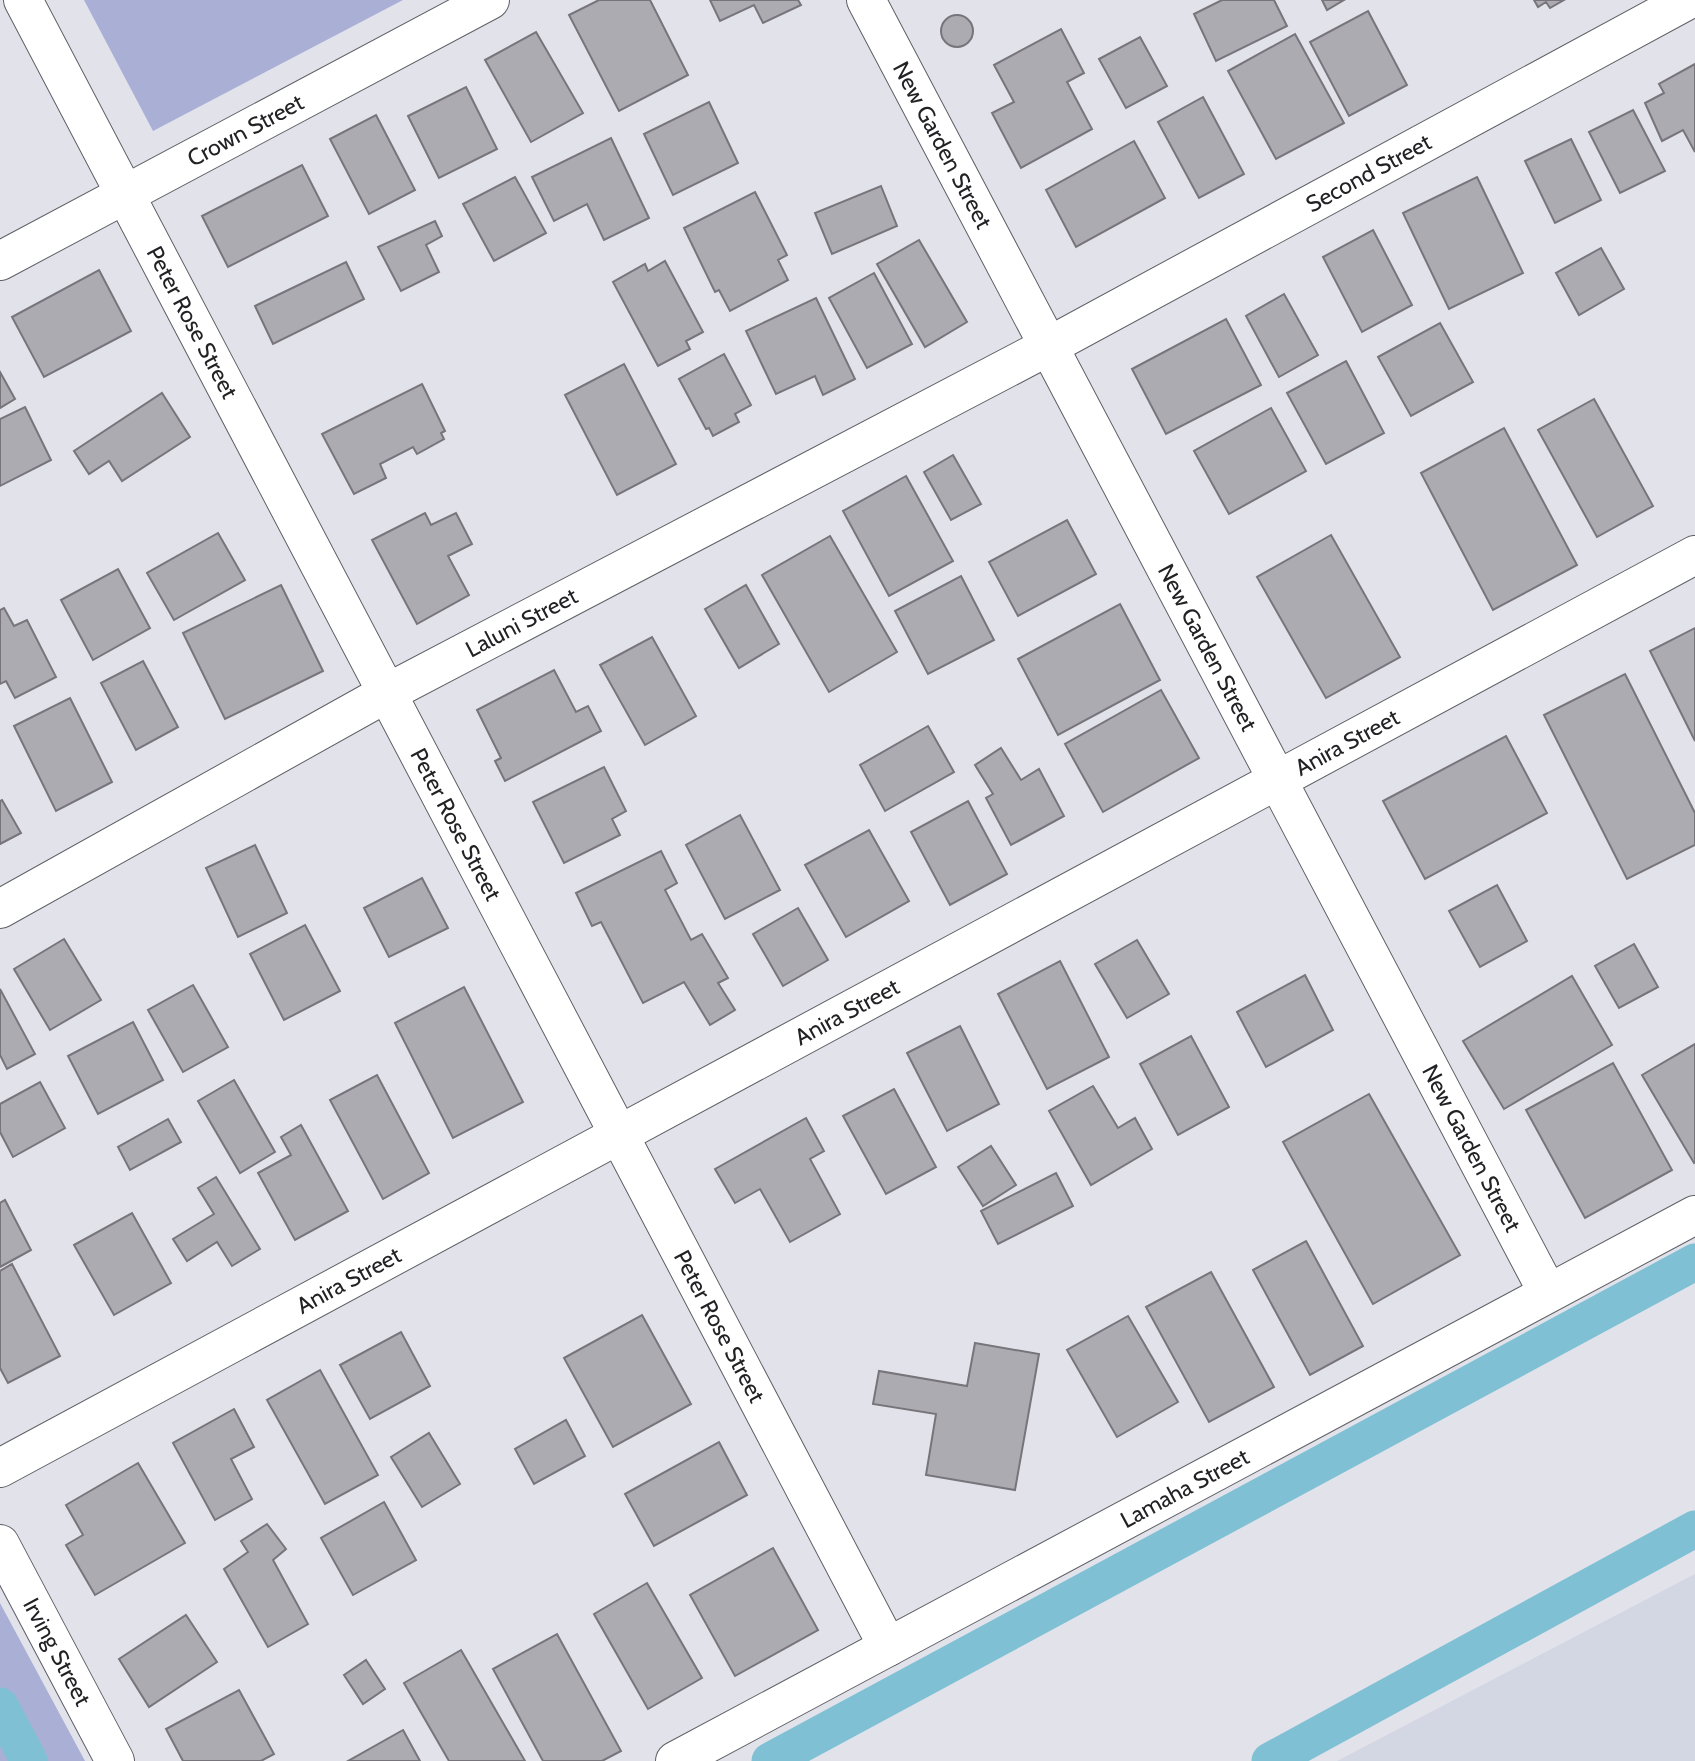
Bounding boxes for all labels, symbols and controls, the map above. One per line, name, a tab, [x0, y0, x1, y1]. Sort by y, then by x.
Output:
street label: New Garden Street	[887, 57, 998, 234]
street label: Crown Street	[183, 88, 308, 173]
street label: Second Street	[1301, 128, 1436, 218]
street label: Peter Rose Street	[141, 241, 244, 403]
street label: New Garden Street	[1152, 559, 1263, 736]
street label: Laluni Street	[461, 582, 582, 663]
street label: Anira Street	[1290, 703, 1404, 782]
street label: Peter Rose Street	[404, 743, 508, 905]
street label: Anira Street	[790, 972, 904, 1051]
street label: New Garden Street	[1416, 1060, 1527, 1237]
street label: Anira Street	[292, 1241, 406, 1320]
street label: Peter Rose Street	[668, 1245, 771, 1407]
street label: Lamaha Street	[1116, 1442, 1254, 1534]
street label: Irving Street	[17, 1593, 97, 1711]

